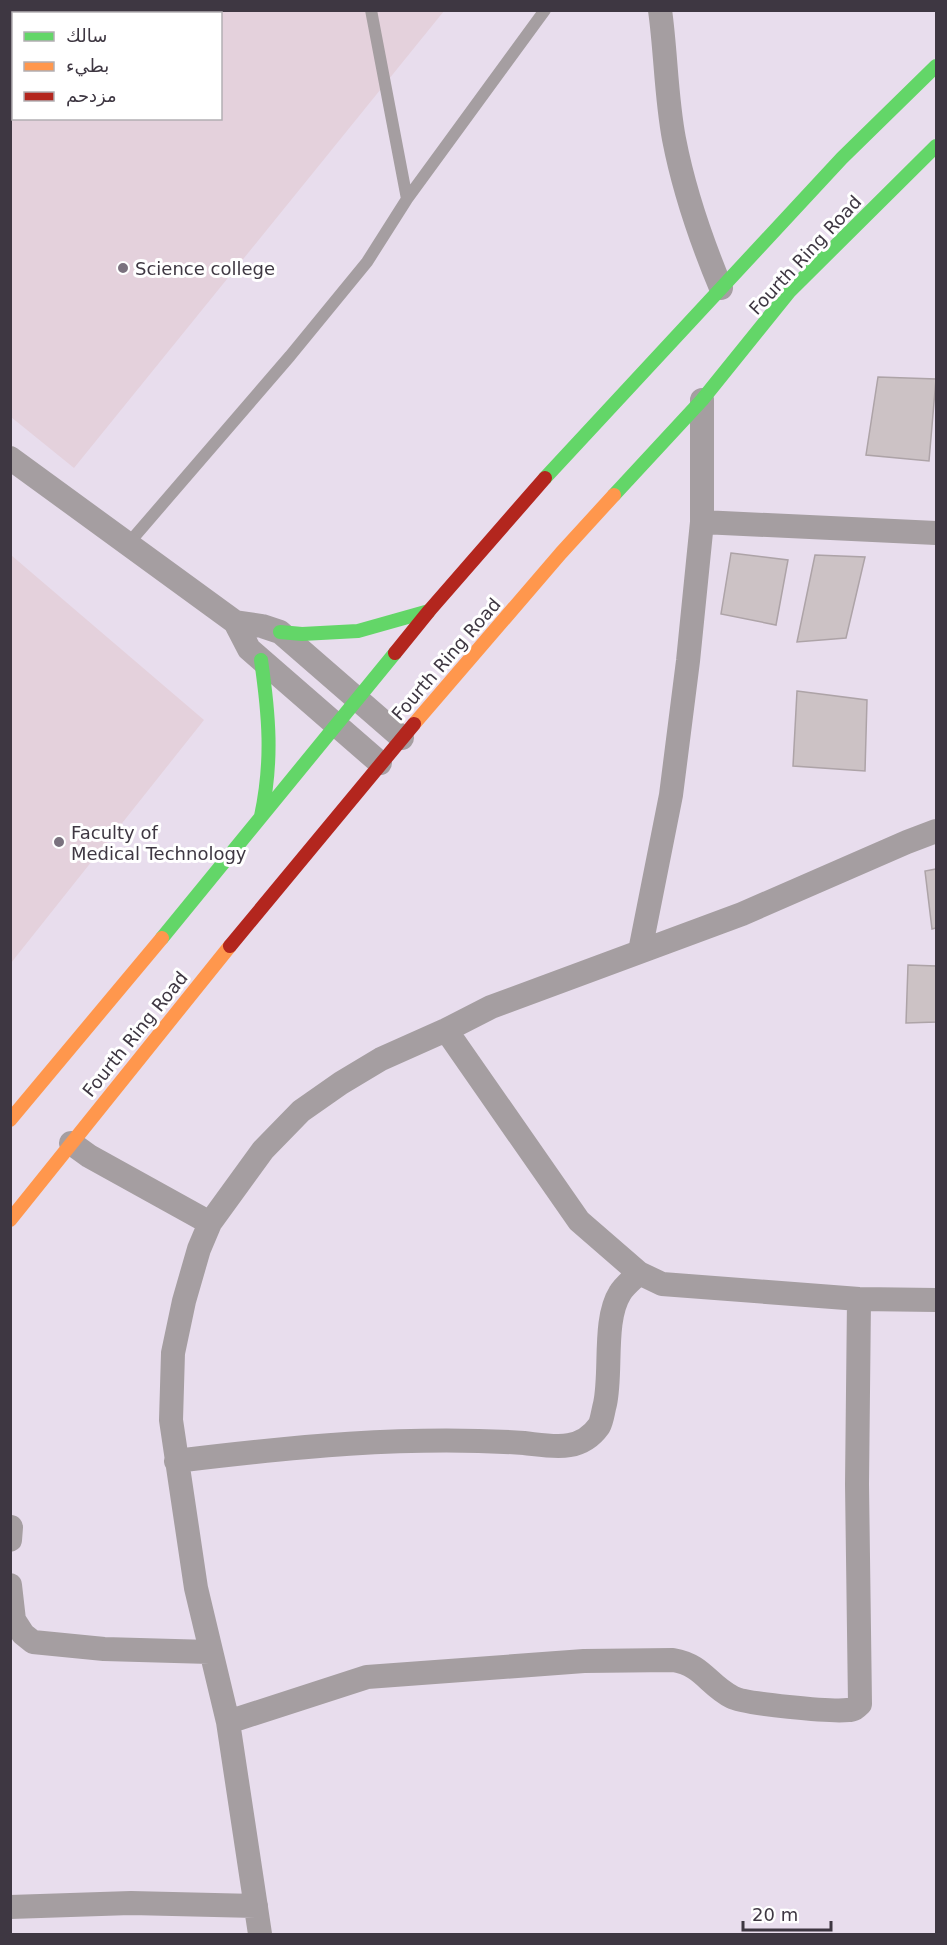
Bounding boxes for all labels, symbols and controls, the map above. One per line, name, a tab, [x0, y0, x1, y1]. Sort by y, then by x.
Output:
legend	[12, 12, 222, 120]
text: سالك	[66, 25, 107, 46]
text: بطيء	[66, 55, 109, 77]
text: مزدحم	[66, 85, 117, 107]
street label: Fourth Ring Road	[744, 191, 866, 319]
place label: Science college	[135, 258, 275, 279]
marker: Science college	[116, 261, 130, 275]
street label: Fourth Ring Road	[387, 594, 505, 724]
place label: Faculty of Medical Technology	[71, 822, 247, 864]
marker: Faculty of Medical Technology	[52, 835, 66, 849]
street label: Fourth Ring Road	[78, 967, 192, 1101]
scale bar	[743, 1894, 832, 1932]
text: 20 m	[752, 1904, 798, 1925]

